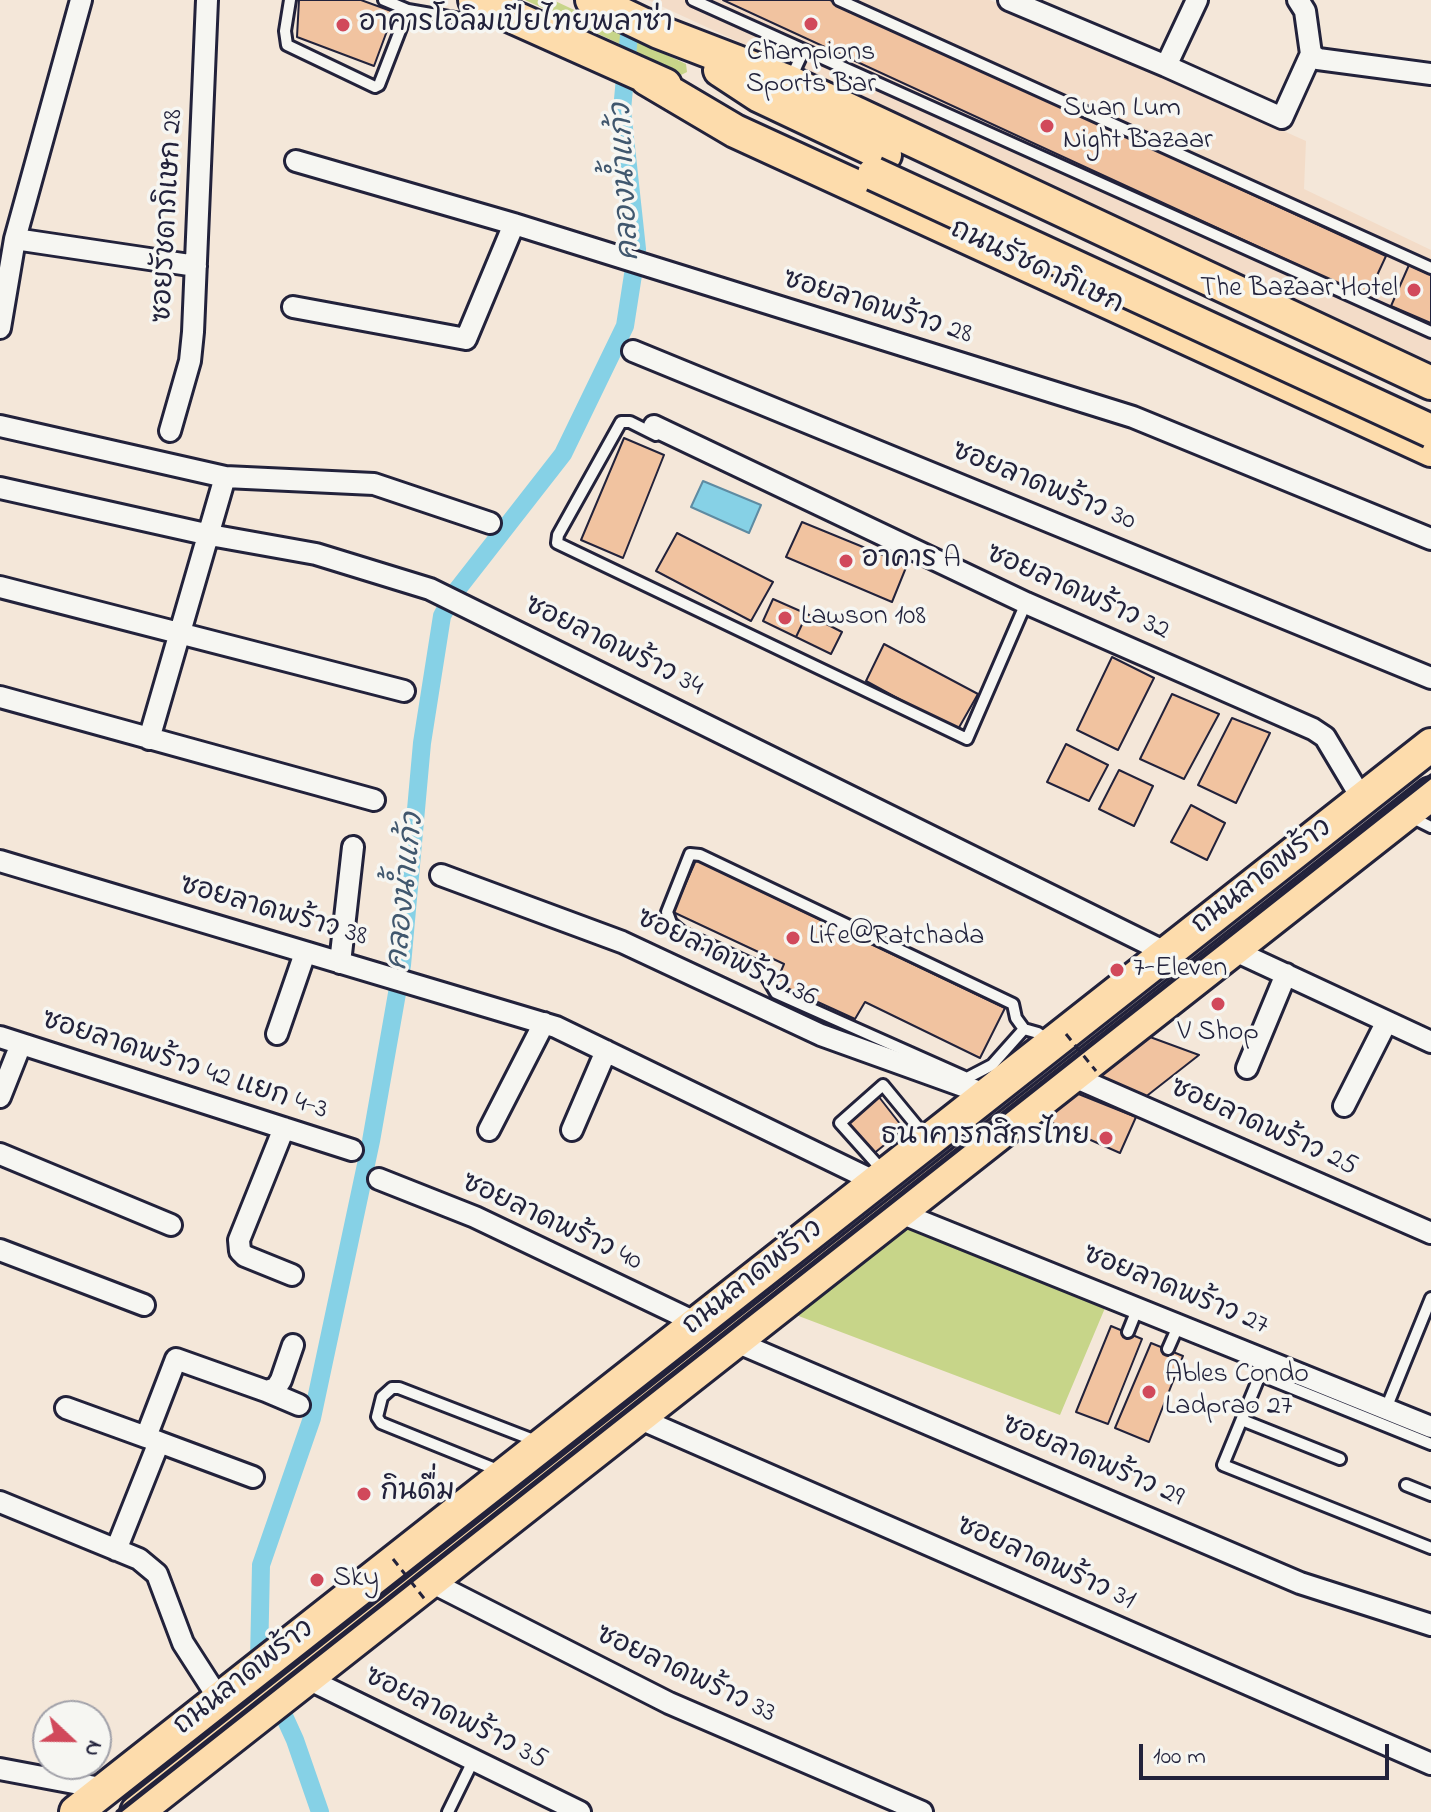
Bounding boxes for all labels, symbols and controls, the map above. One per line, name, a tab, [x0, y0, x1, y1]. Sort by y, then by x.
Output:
place label: อาคารโอลิมเปียไทยพลาซ่า	[359, 8, 673, 42]
marker: Champions Sports Bar	[802, 15, 820, 33]
marker: อาคารโอลิมเปียไทยพลาซ่า	[334, 16, 352, 34]
place label: Champions Sports Bar	[746, 37, 876, 103]
place label: Suan Lum Night Bazaar	[1063, 93, 1213, 159]
water label: คลองน้ำแก้ว	[606, 103, 650, 261]
street label: ซอยรัชดาภิเษก 28	[148, 108, 192, 324]
marker: Suan Lum Night Bazaar	[1038, 117, 1056, 135]
street label: ถนนรัชดาภิเษก	[944, 214, 1128, 324]
street label: ซอยลาดพร้าว 28	[778, 264, 976, 354]
place label: The Bazaar Hotel	[1200, 273, 1398, 307]
marker: The Bazaar Hotel	[1405, 281, 1423, 299]
street label: ซอยลาดพร้าว 30	[946, 436, 1140, 540]
street label: ซอยลาดพร้าว 32	[980, 539, 1174, 649]
place label: อาคาร A	[862, 544, 961, 578]
marker: อาคาร A	[837, 552, 855, 570]
street label: ซอยลาดพร้าว 34	[518, 590, 708, 706]
place label: Lawson 108	[801, 601, 926, 635]
marker: Lawson 108	[776, 609, 794, 627]
water label: คลองน้ำแก้ว	[382, 812, 434, 972]
street label: ถนนลาดพร้าว	[1186, 813, 1340, 943]
street label: ซอยลาดพร้าว 38	[175, 870, 371, 956]
street label: ซอยลาดพร้าว 36	[630, 903, 822, 1017]
place label: Life@Ratchada	[809, 921, 984, 955]
marker: Life@Ratchada	[784, 929, 802, 947]
place label: 7-Eleven	[1133, 953, 1227, 987]
marker: 7-Eleven	[1108, 961, 1126, 979]
marker: V Shop	[1209, 995, 1227, 1013]
street label: ซอยลาดพร้าว 42 แยก 4-3	[37, 1005, 331, 1129]
place label: V Shop	[1177, 1017, 1259, 1051]
street label: ซอยลาดพร้าว 25	[1164, 1073, 1362, 1185]
place label: ธนาคารกสิกรไทย	[881, 1121, 1090, 1155]
marker: ธนาคารกสิกรไทย	[1097, 1129, 1115, 1147]
street label: ซอยลาดพร้าว 40	[455, 1167, 647, 1281]
street label: ถนนลาดพร้าว	[677, 1214, 831, 1344]
street label: ซอยลาดพร้าว 27	[1077, 1239, 1273, 1345]
place label: Ables Condo Ladprao 27	[1165, 1359, 1309, 1425]
marker: Ables Condo Ladprao 27	[1140, 1383, 1158, 1401]
street label: ซอยลาดพร้าว 29	[996, 1410, 1188, 1516]
place label: กินดื่ม	[380, 1477, 455, 1511]
marker: กินดื่ม	[355, 1485, 373, 1503]
street label: ซอยลาดพร้าว 31	[950, 1511, 1140, 1619]
place label: Sky	[333, 1563, 379, 1597]
marker: Sky	[308, 1571, 326, 1589]
street label: ถนนลาดพร้าว	[168, 1614, 322, 1744]
street label: ซอยลาดพร้าว 33	[590, 1620, 780, 1732]
street label: ซอยลาดพร้าว 35	[358, 1661, 552, 1779]
north arrow	[32, 1700, 112, 1780]
scale bar	[1143, 1728, 1393, 1778]
text: N	[75, 1735, 110, 1761]
text: 100 m	[1153, 1740, 1206, 1775]

